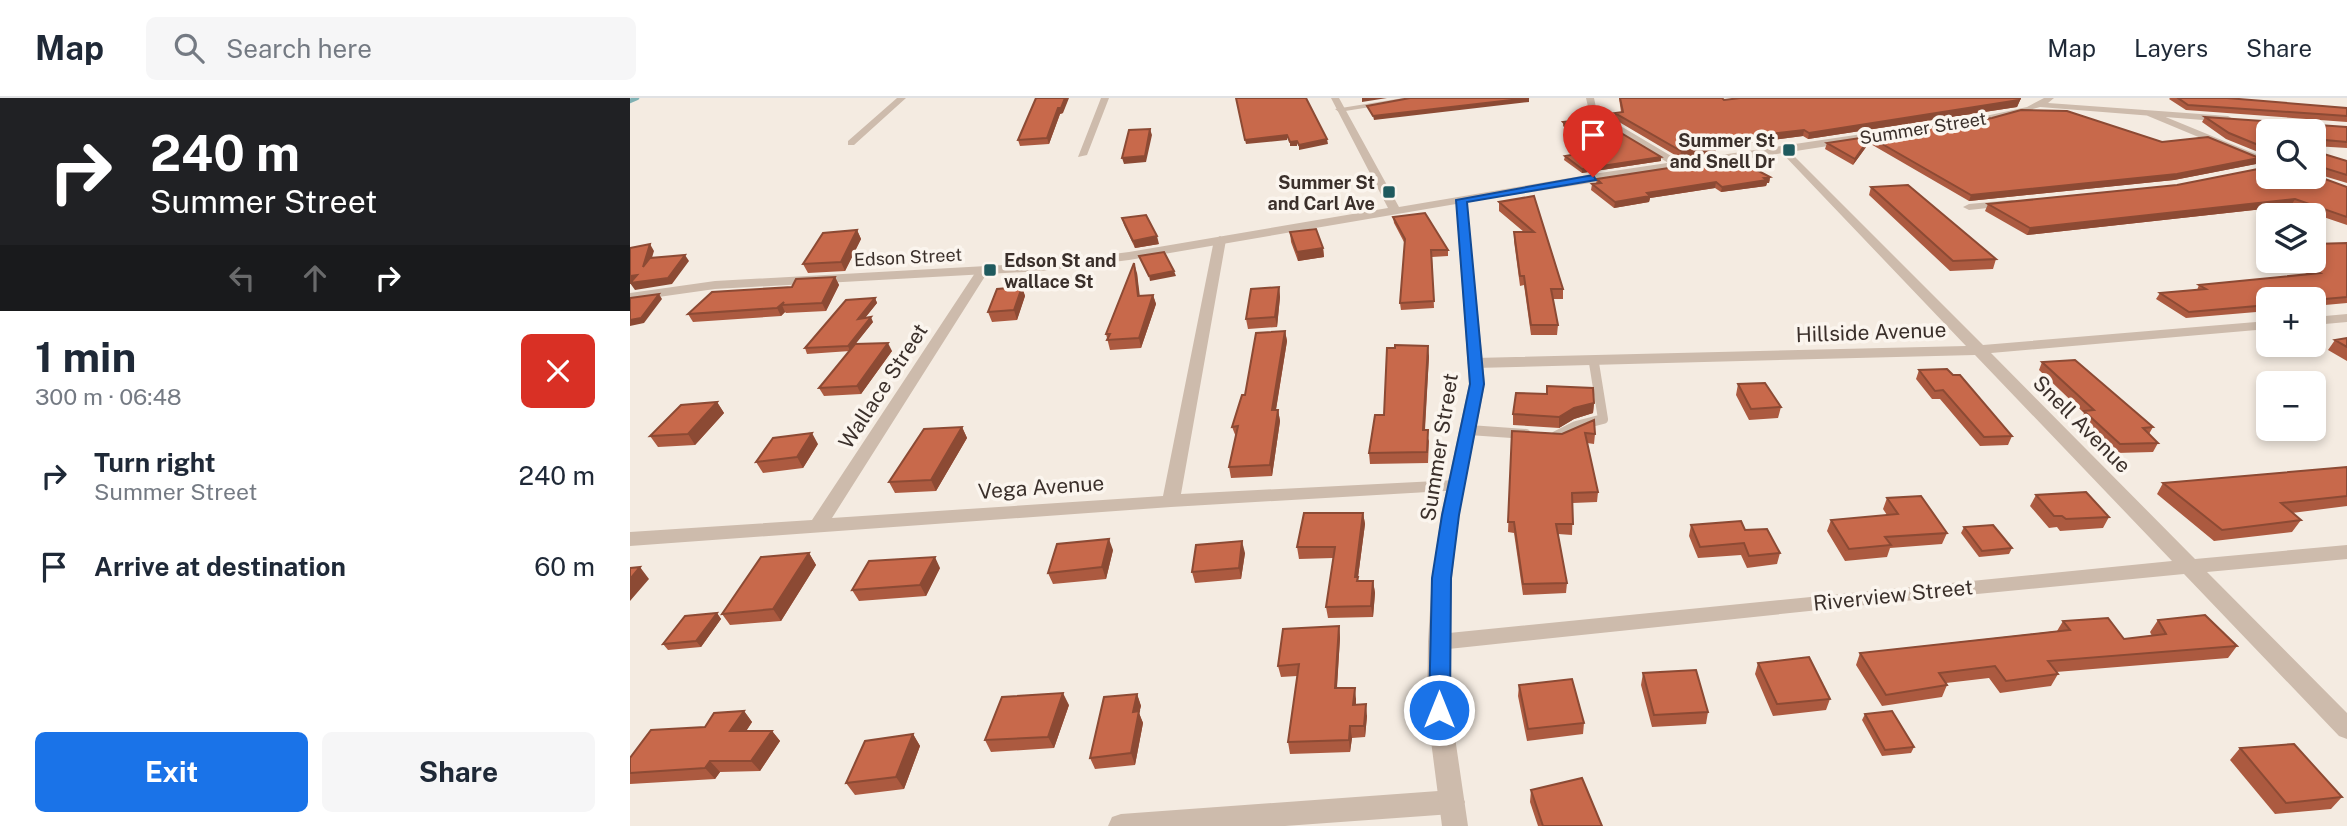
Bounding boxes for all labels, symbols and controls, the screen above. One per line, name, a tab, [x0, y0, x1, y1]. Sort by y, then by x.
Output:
search box	[146, 17, 636, 80]
text: Map	[35, 29, 104, 67]
icon: search	[170, 29, 208, 67]
text: Search here	[226, 33, 372, 64]
text: Map	[2047, 34, 2096, 62]
text: Layers	[2134, 34, 2208, 62]
text: Share	[2246, 34, 2312, 62]
pin	[1563, 105, 1623, 177]
street label: Summer Street	[1858, 108, 1988, 148]
icon: arrive	[1574, 116, 1612, 154]
map controls	[2256, 119, 2326, 441]
button: search	[2256, 119, 2326, 189]
text: 240 m	[150, 124, 300, 182]
icon: right	[35, 126, 126, 217]
place label: Summer St and Snell Dr	[1670, 130, 1776, 172]
marker: Summer St and Snell Dr	[1781, 142, 1797, 158]
place label: Summer St and Carl Ave	[1268, 172, 1375, 214]
text: Summer Street	[150, 183, 377, 220]
marker: Summer St and Carl Ave	[1381, 184, 1397, 200]
button: layers	[2256, 203, 2326, 273]
street label: Edson Street	[853, 244, 963, 270]
place label: Edson St and wallace St	[1004, 250, 1116, 292]
icon: left	[223, 259, 261, 297]
icon: ahead	[296, 259, 334, 297]
icon: right	[369, 259, 407, 297]
marker: Edson St and wallace St	[982, 262, 998, 278]
button: +	[2256, 287, 2326, 357]
street label: Hillside Avenue	[1795, 317, 1947, 347]
street label: Wallace Street	[833, 319, 933, 453]
text: 1 min	[35, 332, 136, 381]
button: close	[521, 334, 595, 408]
street label: Snell Avenue	[2028, 370, 2136, 478]
street label: Summer Street	[1415, 371, 1463, 523]
button: −	[2256, 371, 2326, 441]
text: 300 m · 06:48	[35, 383, 182, 410]
text: Turn right	[94, 447, 216, 478]
icon: right	[35, 457, 73, 495]
text: 240 m	[518, 460, 595, 491]
street label: Vega Avenue	[977, 470, 1105, 504]
text: Summer Street	[94, 478, 258, 505]
icon: arrive	[35, 548, 73, 586]
text: Arrive at destination	[94, 551, 346, 582]
text: 60 m	[534, 551, 595, 582]
street label: Riverview Street	[1812, 574, 1974, 616]
position arrow	[1402, 673, 1476, 747]
button: Exit	[35, 732, 308, 812]
button: Share	[322, 732, 595, 812]

